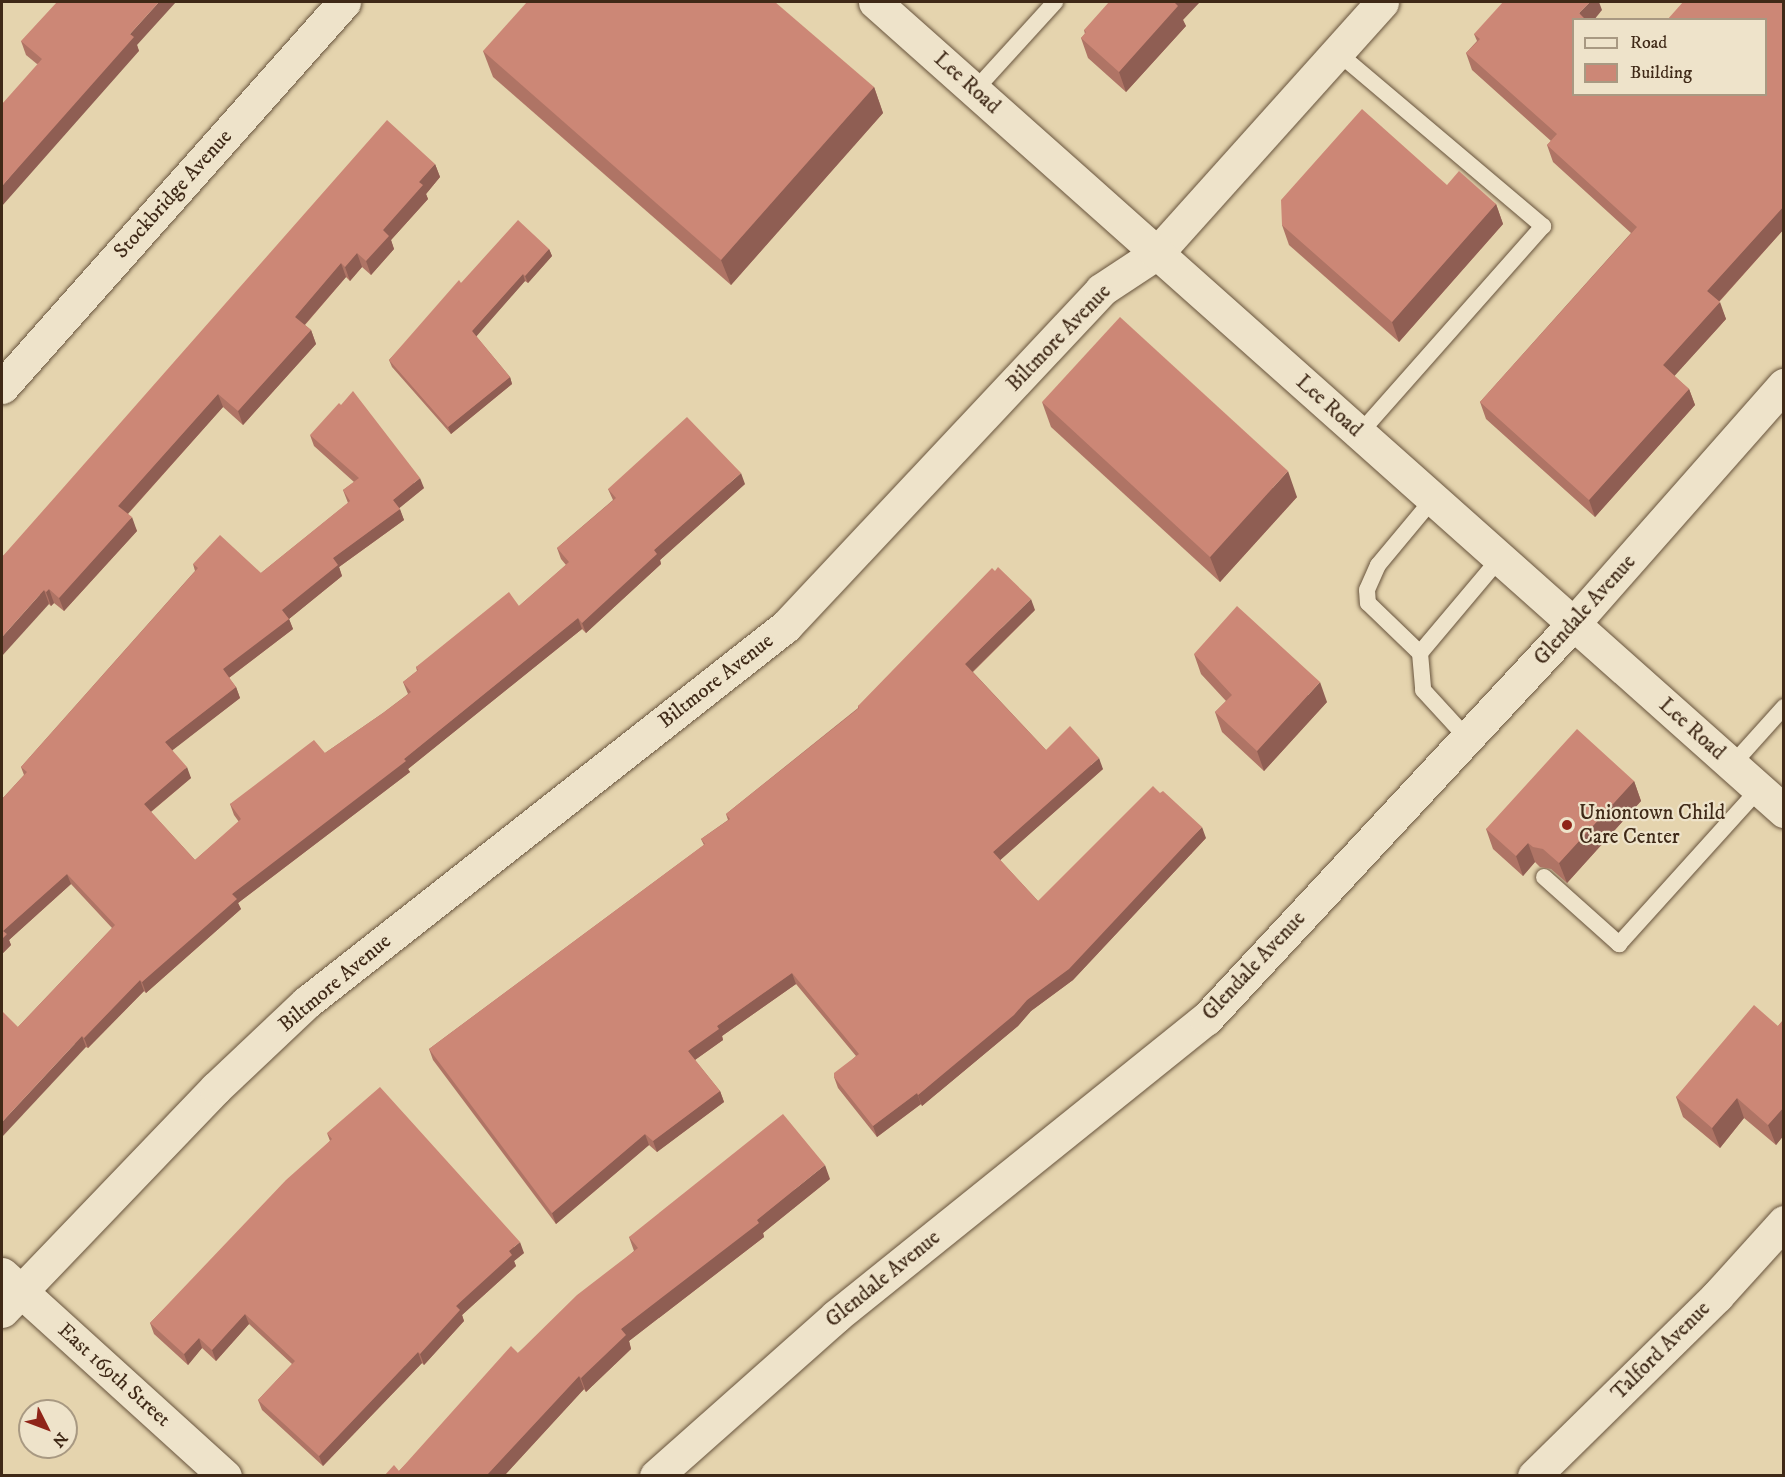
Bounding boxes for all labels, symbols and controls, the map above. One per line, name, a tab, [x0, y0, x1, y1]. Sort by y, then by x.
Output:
legend	[1572, 18, 1767, 96]
text: Road	[1630, 32, 1667, 54]
street label: Lee Road	[929, 47, 1005, 119]
text: Building	[1630, 62, 1692, 84]
street label: Stockbridge Avenue	[109, 124, 237, 264]
street label: Biltmore Avenue	[1002, 279, 1116, 397]
street label: Lee Road	[1291, 370, 1367, 442]
street label: Glendale Avenue	[1529, 550, 1641, 670]
street label: Biltmore Avenue	[653, 628, 779, 734]
street label: Lee Road	[1654, 693, 1730, 765]
place label: Uniontown Child Care Center	[1579, 800, 1725, 850]
marker: Uniontown Child Care Center	[1560, 818, 1574, 832]
street label: Glendale Avenue	[1197, 906, 1311, 1026]
street label: Biltmore Avenue	[274, 929, 396, 1037]
street label: Glendale Avenue	[821, 1225, 945, 1333]
street label: Talford Avenue	[1606, 1296, 1716, 1406]
street label: East 169th Street	[52, 1318, 176, 1432]
north arrow	[18, 1399, 78, 1459]
text: N	[48, 1428, 72, 1451]

